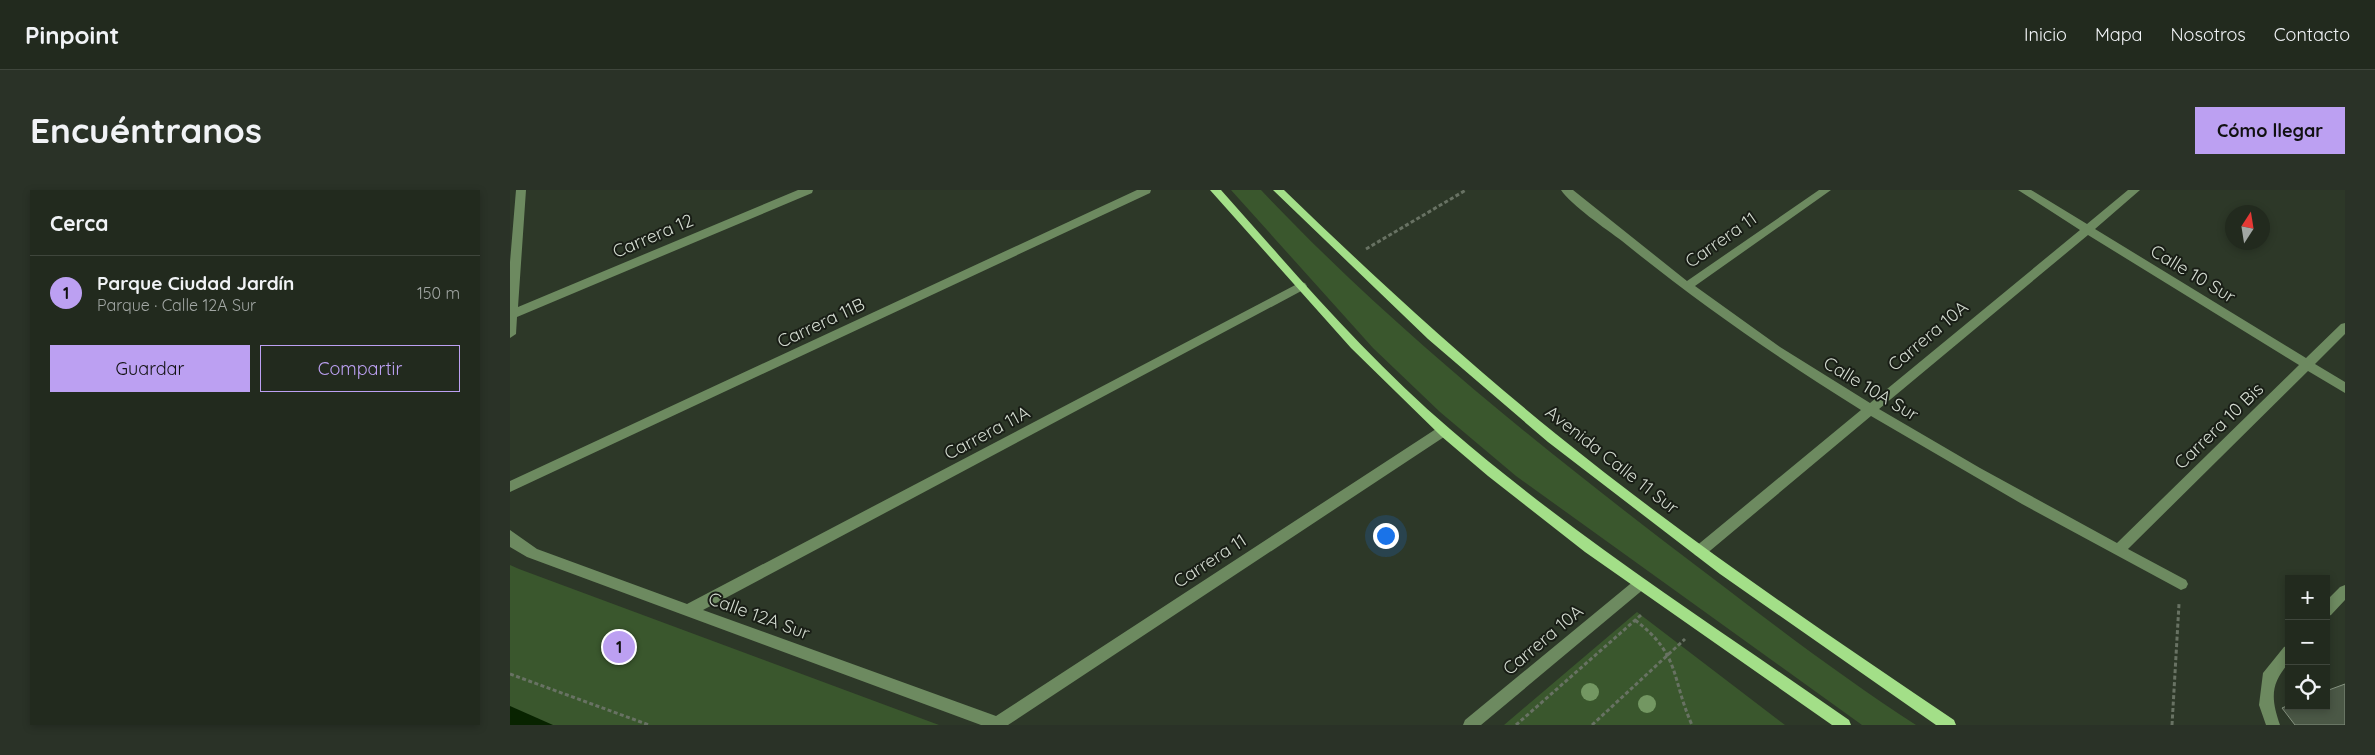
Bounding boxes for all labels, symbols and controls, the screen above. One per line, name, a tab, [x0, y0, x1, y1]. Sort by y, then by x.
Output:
text: Pinpoint	[25, 20, 119, 50]
text: Inicio	[2024, 23, 2067, 46]
text: Mapa	[2095, 23, 2143, 46]
text: Nosotros	[2171, 23, 2246, 46]
text: Contacto	[2274, 23, 2350, 46]
button: Cómo llegar	[2195, 107, 2345, 154]
text: Encuéntranos	[30, 108, 262, 152]
north arrow	[2225, 205, 2270, 250]
street label: Carrera 11	[1680, 207, 1761, 273]
street label: Carrera 12	[609, 208, 697, 263]
text: Cerca	[50, 210, 108, 236]
street label: Calle 10 Sur	[2146, 239, 2240, 308]
text: Parque Ciudad Jardín	[97, 271, 294, 295]
text: 1	[63, 283, 69, 303]
text: 150 m	[417, 283, 460, 303]
street label: Carrera 11B	[773, 292, 868, 353]
text: Parque · Calle 12A Sur	[97, 295, 256, 315]
street label: Carrera 10A	[1883, 295, 1973, 376]
button: Guardar	[50, 345, 250, 392]
button: Compartir	[260, 345, 460, 392]
street label: Calle 10A Sur	[1819, 351, 1923, 426]
street label: Carrera 10 Bis	[2169, 377, 2268, 474]
street label: Carrera 11A	[940, 400, 1034, 465]
street label: Avenida Calle 11 Sur	[1541, 400, 1684, 519]
your location	[1373, 523, 1399, 549]
street label: Carrera 11	[1169, 529, 1250, 593]
map controls	[2285, 575, 2330, 710]
button: +	[2285, 575, 2330, 620]
street label: Calle 12A Sur	[705, 587, 813, 645]
street label: Carrera 10A	[1498, 599, 1588, 680]
button: −	[2285, 620, 2330, 665]
pin: 1	[603, 628, 635, 666]
button: locate	[2285, 665, 2330, 710]

